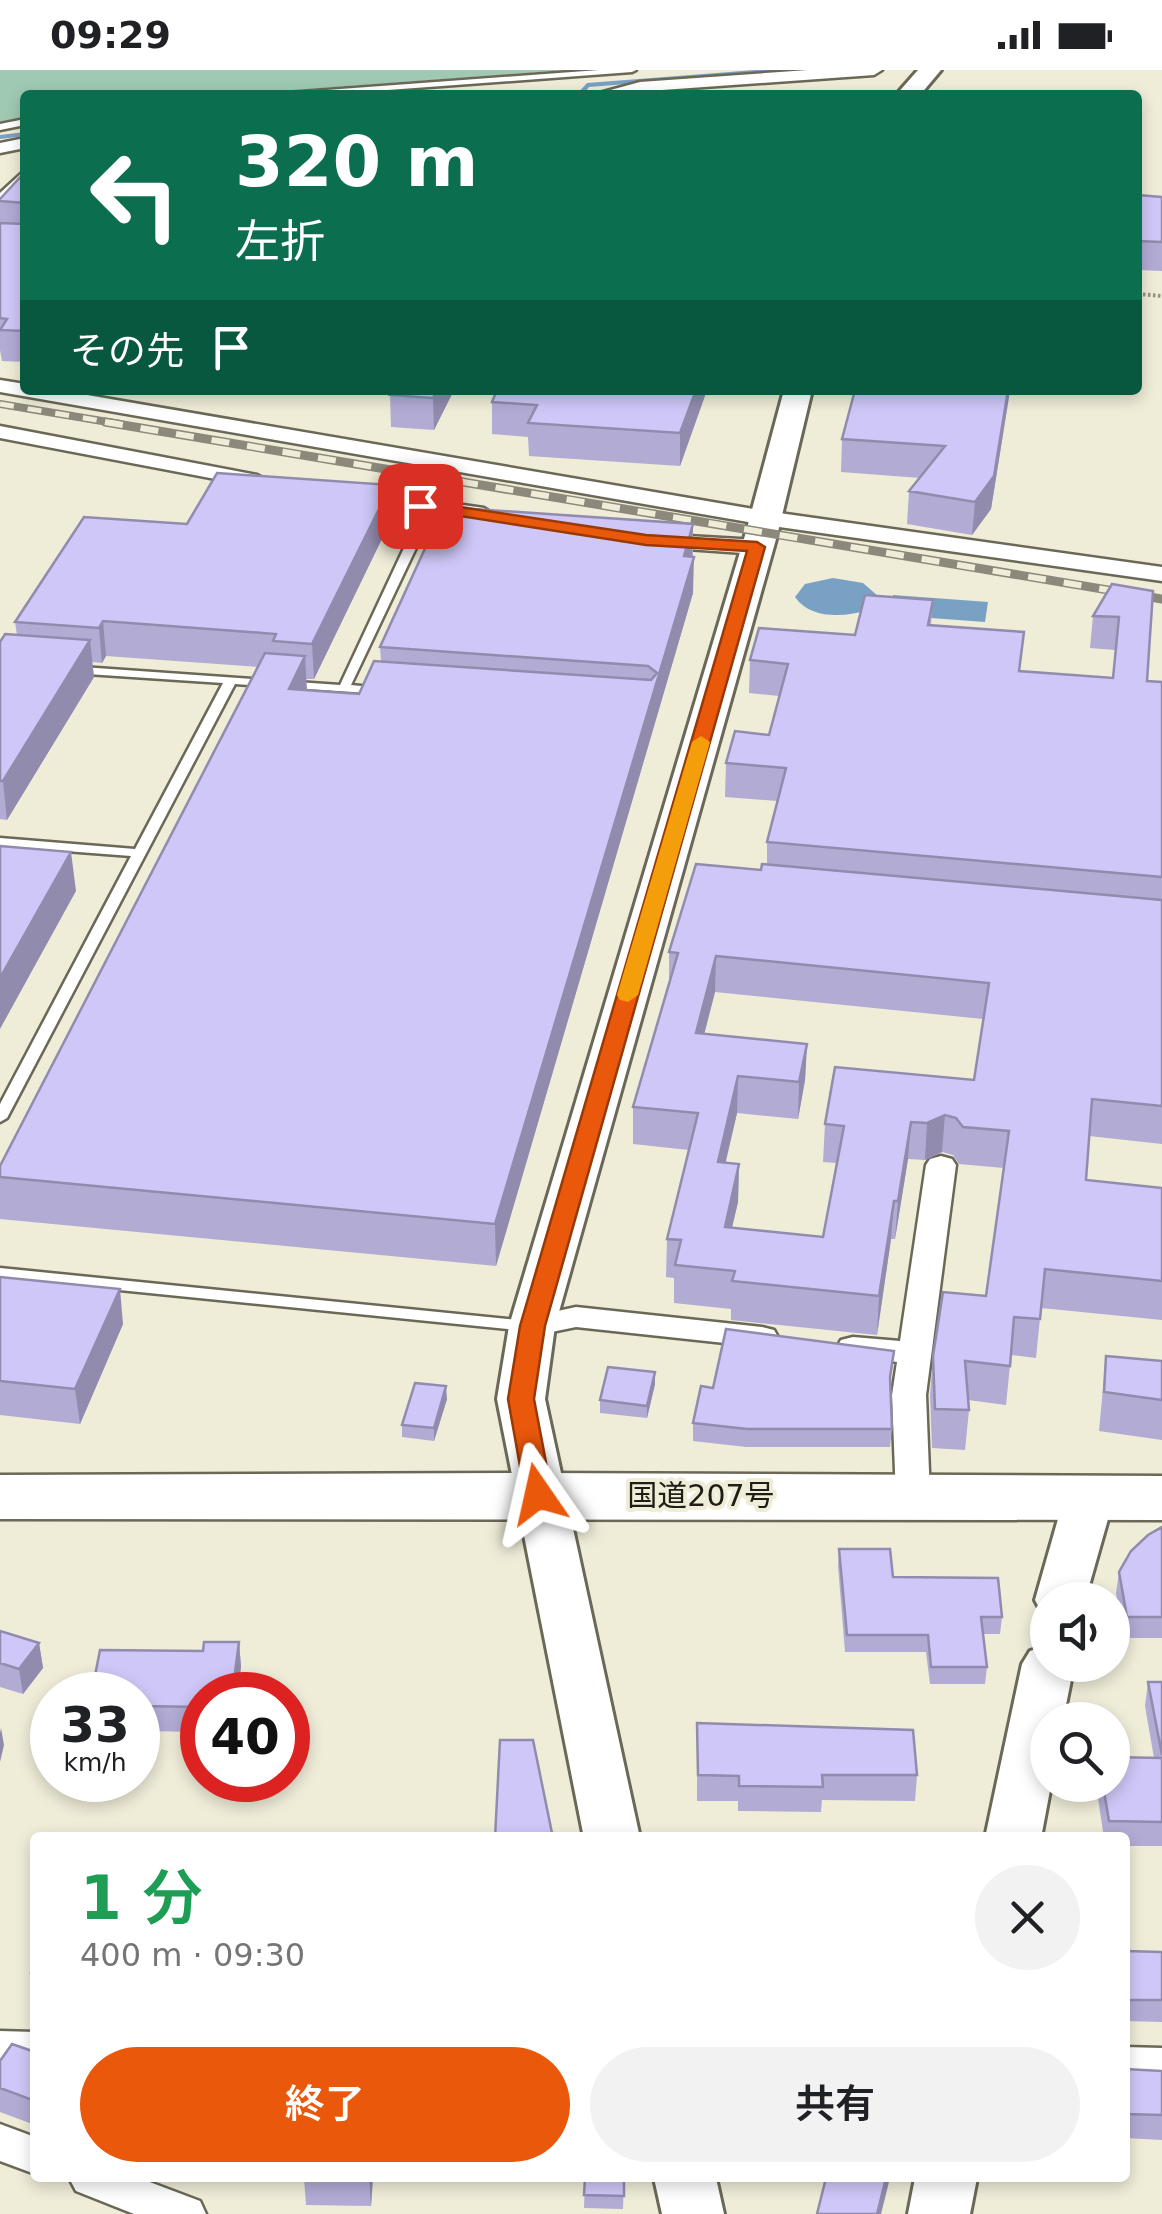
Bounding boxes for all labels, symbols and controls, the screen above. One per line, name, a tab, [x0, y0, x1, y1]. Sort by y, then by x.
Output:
text: 09:29	[50, 13, 171, 57]
text: 320 m	[235, 121, 478, 203]
icon: left	[70, 130, 200, 260]
text: 左折	[235, 215, 325, 268]
icon: arrive	[204, 320, 259, 375]
text: その先	[70, 329, 184, 373]
pin	[378, 464, 463, 549]
icon: arrive	[393, 479, 448, 534]
position arrow	[486, 1442, 590, 1546]
street label: 国道207号	[627, 1478, 775, 1513]
map controls	[1030, 1582, 1130, 1802]
button: sound	[1030, 1582, 1130, 1682]
speed limit sign: 40	[180, 1672, 310, 1802]
text: 33	[60, 1696, 130, 1754]
button: search	[1030, 1702, 1130, 1802]
text: km/h	[63, 1748, 127, 1777]
text: 1 分	[80, 1863, 203, 1933]
button: close	[975, 1865, 1080, 1970]
text: 400 m · 09:30	[80, 1936, 305, 1974]
button: 終了	[80, 2047, 570, 2162]
button: 共有	[590, 2047, 1080, 2162]

